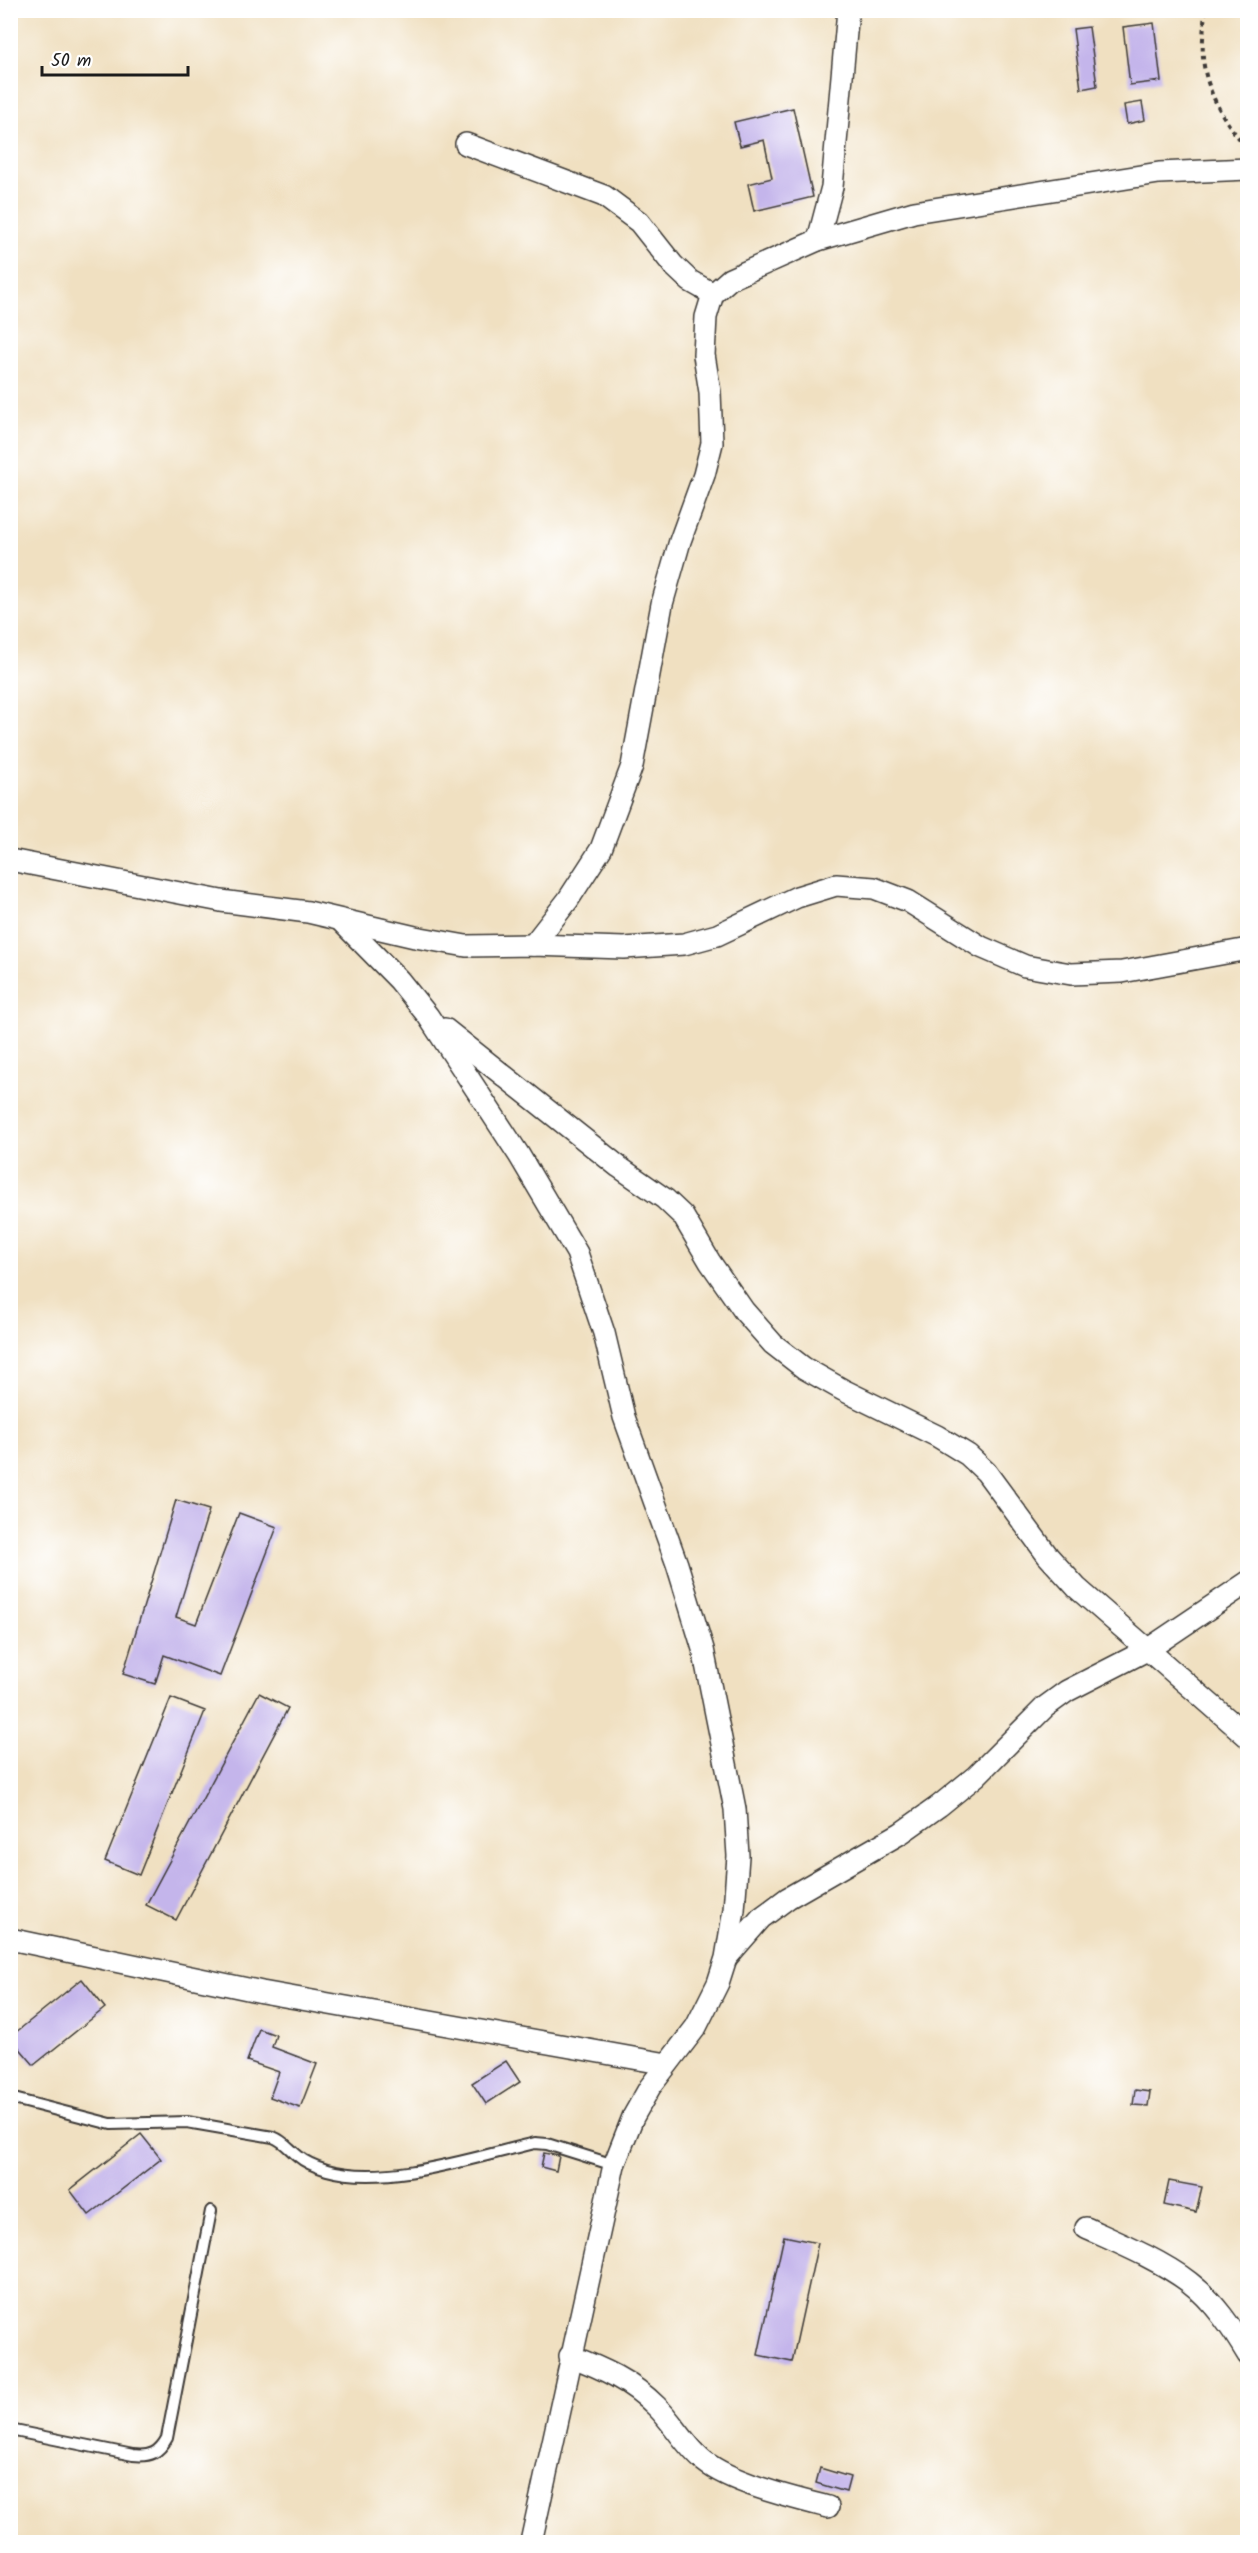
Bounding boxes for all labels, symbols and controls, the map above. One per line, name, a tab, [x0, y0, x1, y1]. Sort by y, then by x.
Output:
scale bar	[42, 39, 188, 77]
text: 50 m	[51, 47, 91, 76]

